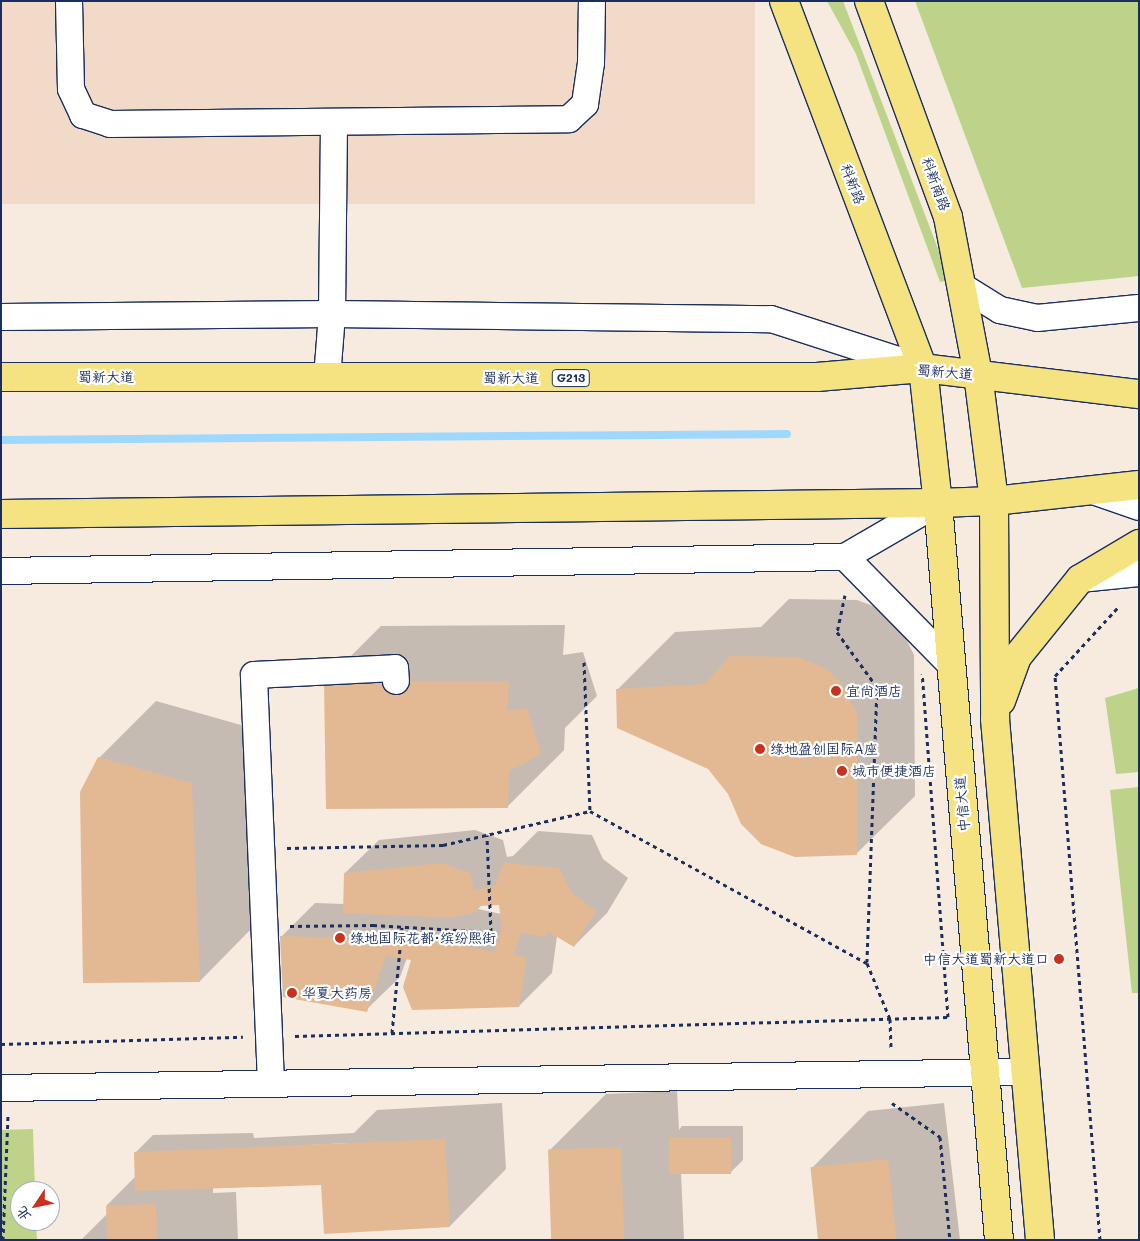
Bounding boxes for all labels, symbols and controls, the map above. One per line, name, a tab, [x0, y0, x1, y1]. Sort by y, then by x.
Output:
street label: 科新南路	[919, 155, 953, 213]
street label: 科新路	[838, 161, 868, 207]
street label: 蜀新大道	[916, 361, 974, 383]
road number: G213	[551, 368, 591, 388]
street label: 蜀新大道	[78, 369, 134, 385]
street label: 蜀新大道	[483, 370, 539, 386]
place label: 宜尚酒店	[846, 683, 902, 699]
marker: 宜尚酒店	[830, 685, 842, 697]
place label: 绿地盈创国际A座	[770, 741, 878, 757]
marker: 绿地盈创国际A座	[754, 743, 766, 755]
place label: 城市便捷酒店	[852, 763, 936, 779]
marker: 城市便捷酒店	[836, 765, 848, 777]
street label: 中信大道	[951, 775, 973, 833]
place label: 绿地国际花都·缤纷熙街	[350, 930, 496, 946]
marker: 绿地国际花都·缤纷熙街	[334, 932, 346, 944]
place label: 中信大道蜀新大道口	[923, 951, 1049, 967]
marker: 中信大道蜀新大道口	[1053, 953, 1065, 965]
place label: 华夏大药房	[302, 985, 372, 1001]
marker: 华夏大药房	[286, 987, 298, 999]
north arrow	[10, 1181, 60, 1231]
text: 北	[11, 1203, 35, 1225]

